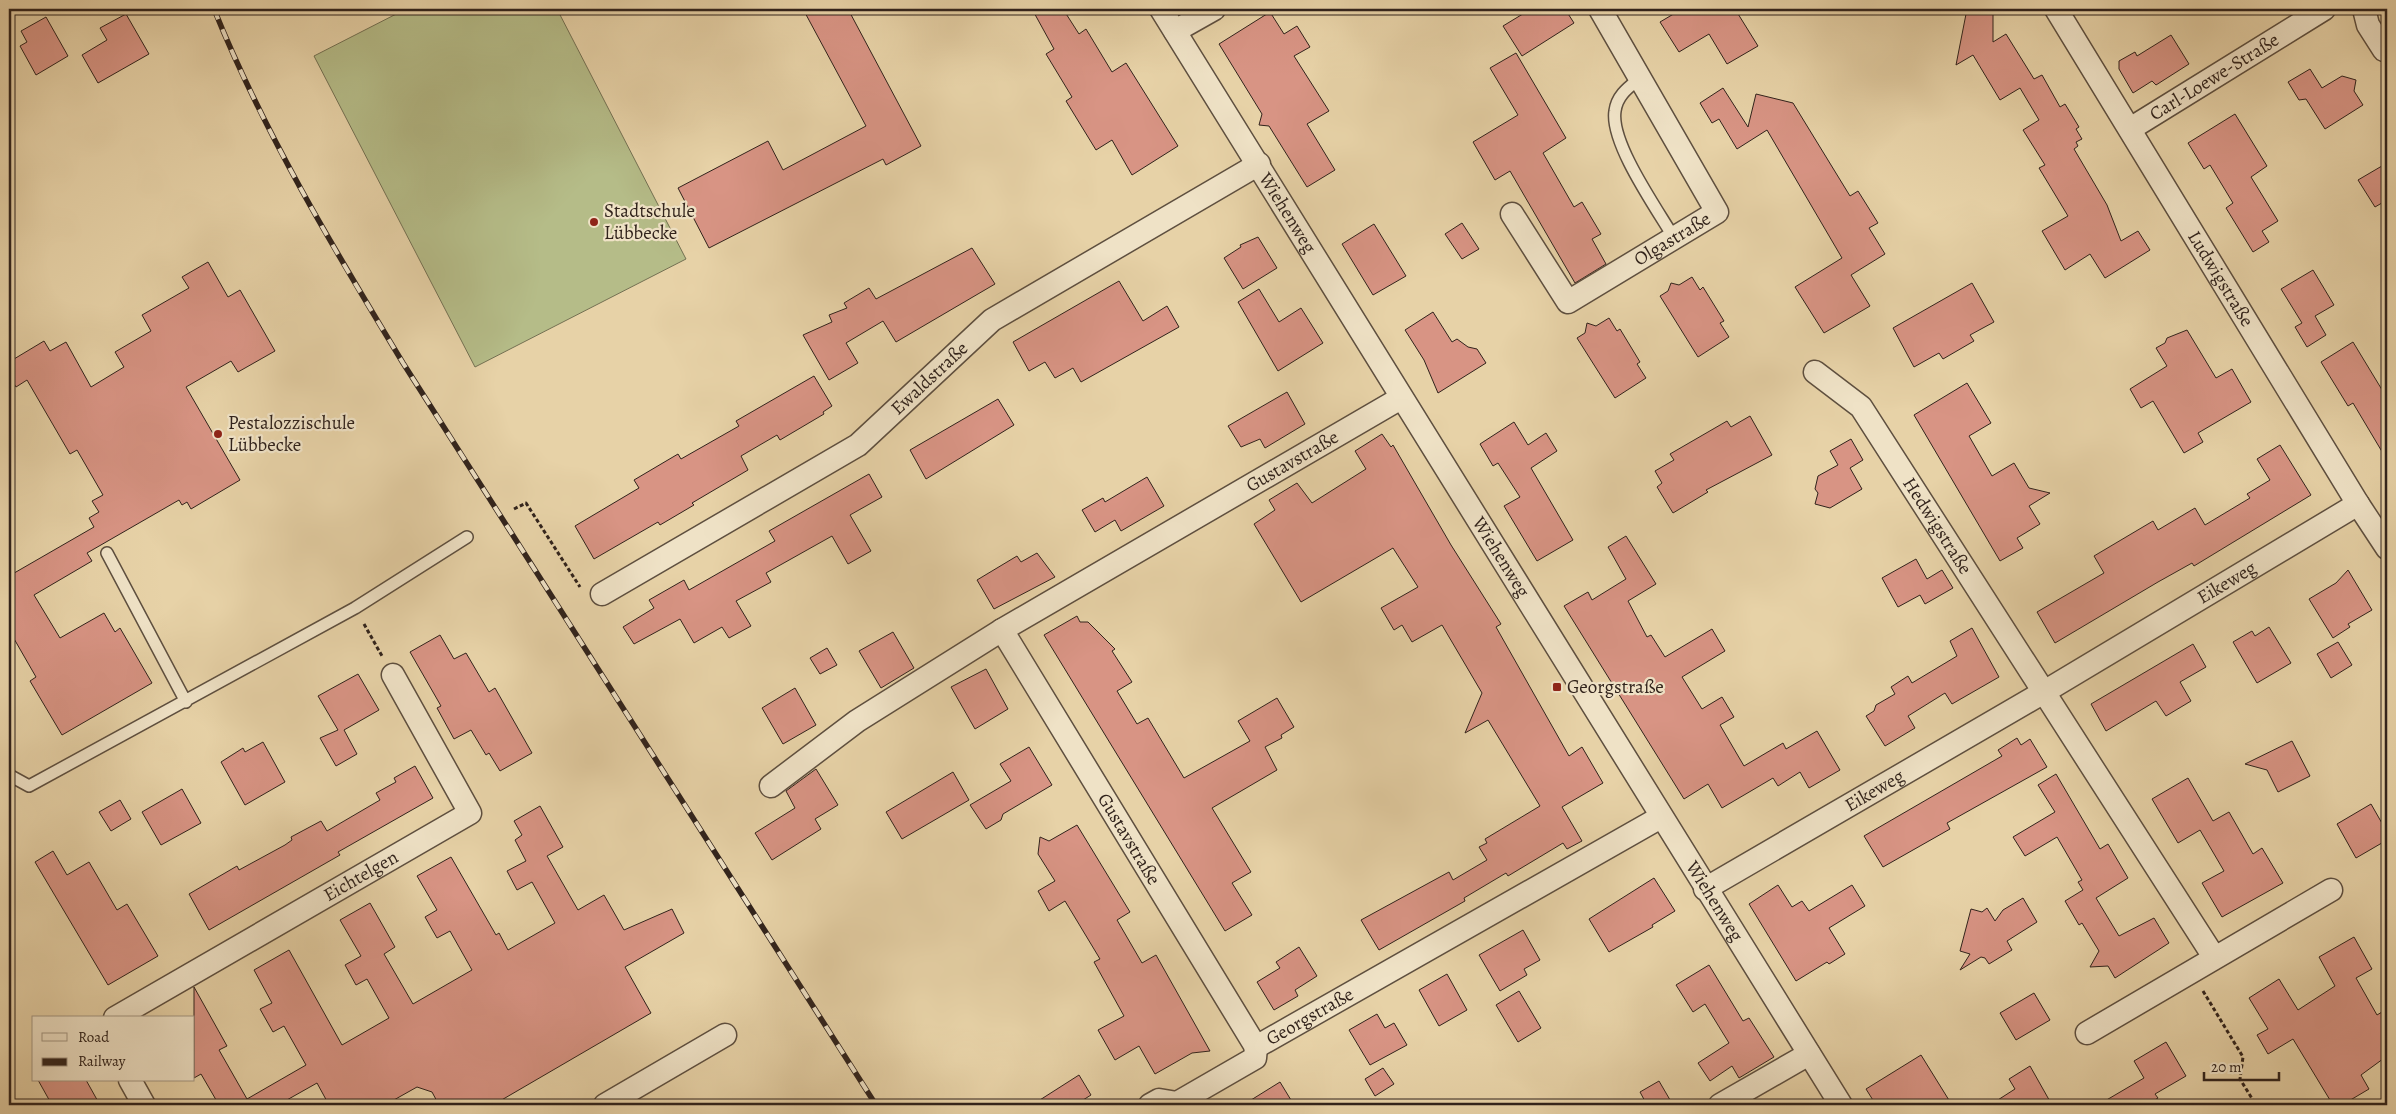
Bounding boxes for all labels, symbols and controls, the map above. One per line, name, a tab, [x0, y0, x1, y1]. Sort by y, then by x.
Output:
street label: Carl-Loewe-Straße	[2144, 27, 2284, 127]
street label: Wiehenweg	[1252, 167, 1323, 259]
place label: Stadtschule Lübbecke	[604, 198, 695, 246]
street label: Olgastraße	[1629, 206, 1716, 272]
marker: Stadtschule Lübbecke	[588, 216, 600, 228]
street label: Ludwigstraße	[2181, 226, 2260, 332]
street label: Ewaldstraße	[885, 336, 974, 421]
place label: Pestalozzischule Lübbecke	[228, 410, 355, 458]
street label: Gustavstraße	[1241, 424, 1343, 498]
marker: Pestalozzischule Lübbecke	[212, 428, 224, 440]
street label: Hedwigstraße	[1896, 472, 1978, 579]
street label: Wiehenweg	[1466, 511, 1536, 603]
street label: Eikeweg	[2192, 555, 2261, 610]
place label: Georgstraße	[1567, 674, 1664, 700]
marker: Georgstraße	[1551, 681, 1563, 693]
street label: Eikeweg	[1840, 763, 1909, 818]
street label: Gustavstraße	[1091, 788, 1167, 890]
street label: Eichtelgen	[319, 844, 403, 908]
street label: Wiehenweg	[1679, 855, 1750, 947]
street label: Georgstraße	[1261, 981, 1358, 1052]
legend	[32, 1016, 195, 1082]
text: Road	[78, 1027, 110, 1047]
scale bar	[2204, 1049, 2278, 1081]
text: Railway	[78, 1051, 126, 1071]
text: 20 m	[2211, 1057, 2242, 1077]

